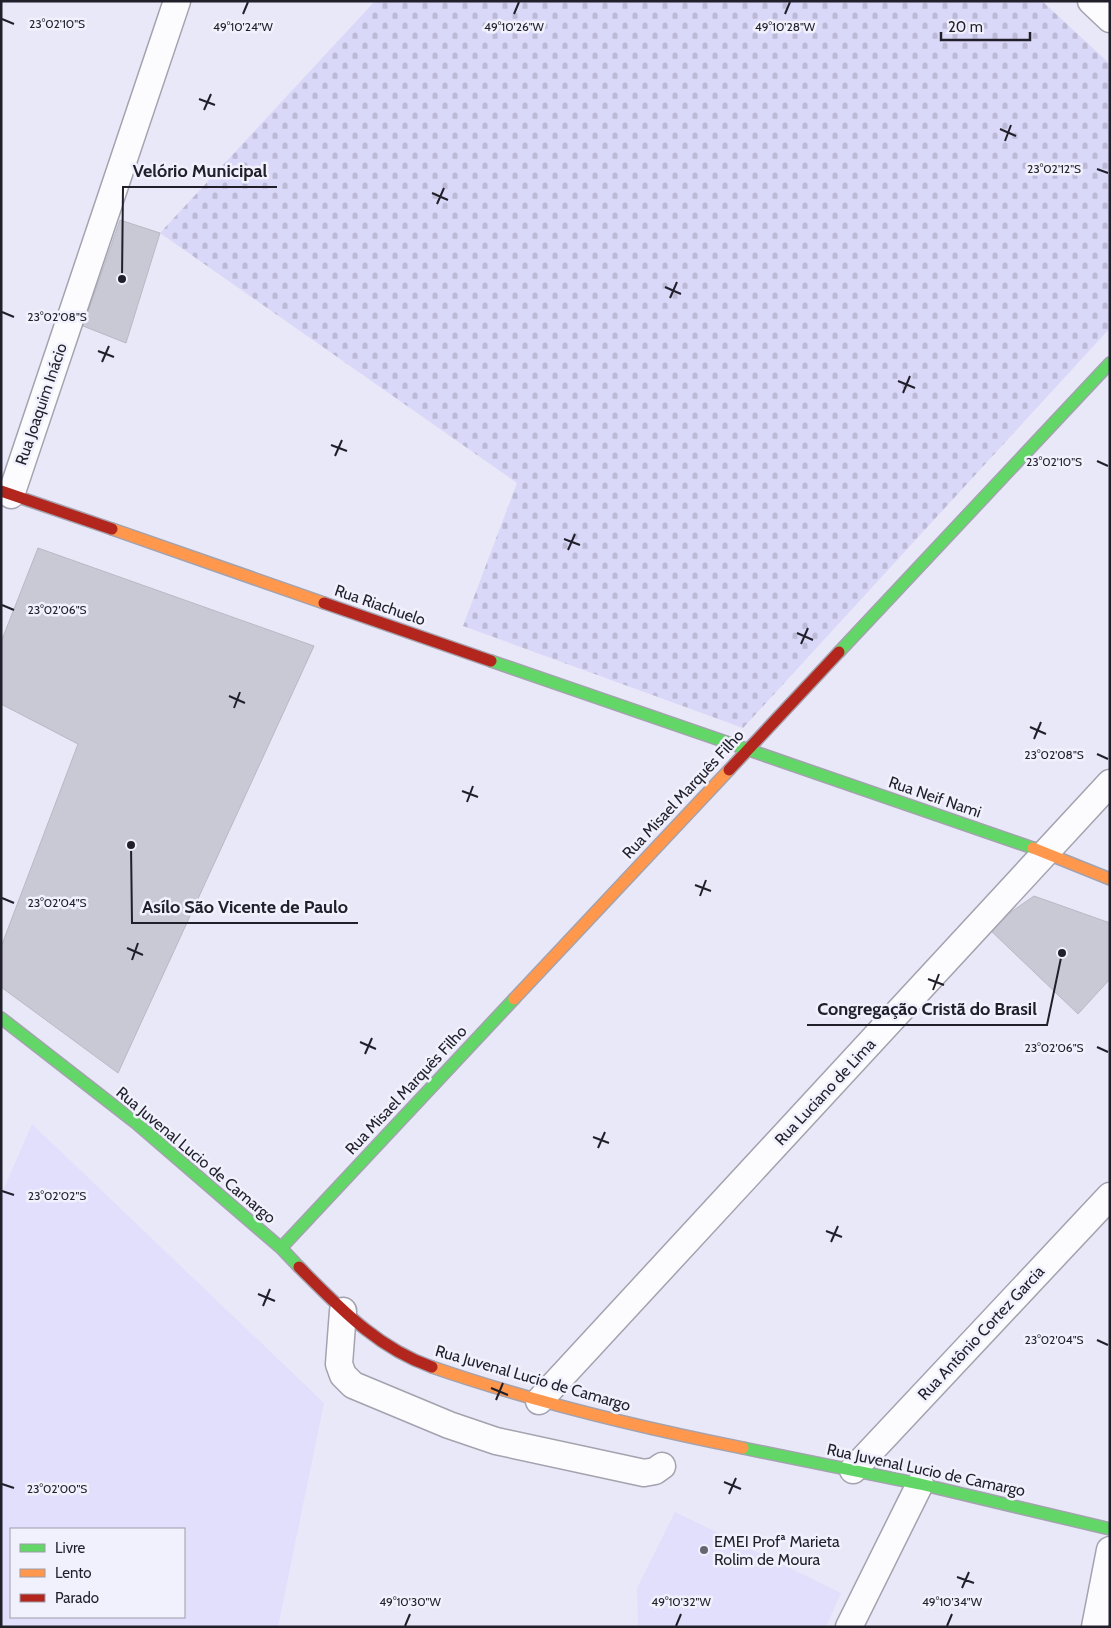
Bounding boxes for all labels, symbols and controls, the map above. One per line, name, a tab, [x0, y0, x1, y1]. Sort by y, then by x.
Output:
scale bar	[941, 10, 1030, 42]
text: 23°02'10"S	[29, 16, 85, 31]
text: 20 m	[948, 18, 983, 36]
text: 49°10'24"W	[213, 19, 274, 34]
text: 49°10'26"W	[484, 19, 545, 34]
text: 49°10'28"W	[755, 19, 816, 34]
callout: Velório Municipal	[123, 154, 277, 187]
text: Velório Municipal	[133, 160, 267, 182]
text: 23°02'12"S	[1027, 161, 1081, 176]
text: 23°02'08"S	[27, 309, 87, 324]
street label: Rua Joaquim Inácio	[11, 340, 71, 468]
text: 23°02'10"S	[1026, 454, 1082, 469]
street label: Rua Riachuelo	[332, 581, 428, 629]
text: 23°02'06"S	[27, 602, 87, 617]
street label: Rua Misael Marquês Filho	[618, 725, 748, 862]
text: 23°02'08"S	[1024, 747, 1084, 762]
street label: Rua Neif Nami	[886, 772, 984, 822]
callout: Asílo São Vicente de Paulo	[132, 890, 358, 923]
text: 23°02'04"S	[27, 895, 87, 910]
text: Asílo São Vicente de Paulo	[142, 896, 348, 918]
callout: Congregação Cristã do Brasil	[807, 992, 1047, 1025]
text: Congregação Cristã do Brasil	[817, 998, 1037, 1020]
street label: Rua Misael Marquês Filho	[341, 1021, 471, 1158]
street label: Rua Luciano de Lima	[771, 1035, 880, 1149]
text: 23°02'06"S	[1024, 1040, 1084, 1055]
street label: Rua Juvenal Lucio de Camargo	[112, 1083, 280, 1227]
text: 23°02'02"S	[28, 1188, 86, 1203]
street label: Rua Antônio Cortez Garcia	[914, 1262, 1048, 1404]
text: 23°02'04"S	[1024, 1332, 1084, 1347]
street label: Rua Juvenal Lucio de Camargo	[433, 1341, 633, 1415]
street label: Rua Juvenal Lucio de Camargo	[825, 1440, 1027, 1500]
text: 23°02'00"S	[27, 1481, 87, 1496]
legend	[10, 1528, 185, 1618]
place label: EMEI Profª Marieta Rolim de Moura	[714, 1532, 840, 1569]
text: Livre	[55, 1539, 86, 1557]
marker: EMEI Profª Marieta Rolim de Moura	[698, 1544, 710, 1556]
text: Lento	[55, 1564, 92, 1582]
text: Parado	[55, 1589, 99, 1607]
text: 49°10'30"W	[379, 1594, 441, 1609]
text: 49°10'32"W	[651, 1594, 711, 1609]
text: 49°10'34"W	[922, 1594, 983, 1609]

